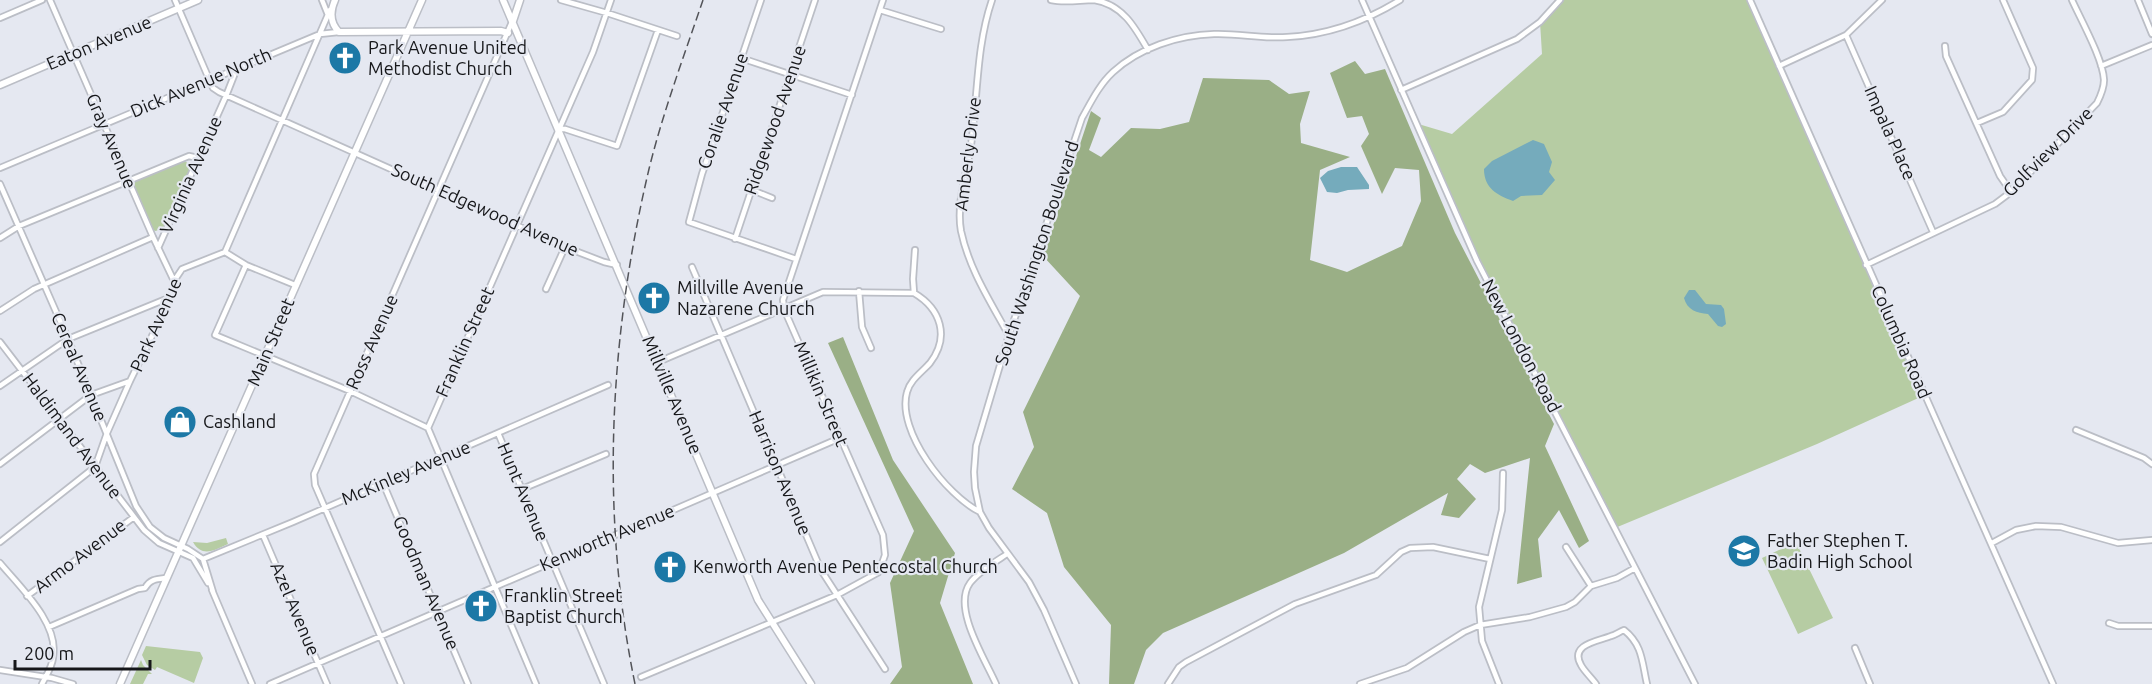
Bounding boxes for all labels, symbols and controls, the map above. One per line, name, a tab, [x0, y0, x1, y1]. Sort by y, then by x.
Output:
street label: Eaton Avenue	[43, 11, 154, 73]
place label: Park Avenue United Methodist Church	[368, 37, 527, 78]
church icon: Park Avenue United Methodist Church	[327, 40, 363, 76]
street label: Ridgewood Avenue	[739, 42, 809, 197]
street label: Dick Avenue North	[127, 43, 274, 121]
street label: Coralie Avenue	[693, 50, 751, 171]
street label: Impala Place	[1861, 82, 1921, 183]
street label: Gray Avenue	[83, 90, 141, 191]
street label: Amberly Drive	[950, 96, 984, 212]
street label: Golfview Drive	[1998, 102, 2096, 200]
street label: Virginia Avenue	[155, 113, 225, 236]
street label: South Washington Boulevard	[990, 138, 1082, 367]
street label: South Edgewood Avenue	[389, 159, 582, 259]
street label: Park Avenue	[126, 275, 185, 375]
street label: New London Road	[1478, 276, 1565, 415]
place label: Millville Avenue Nazarene Church	[677, 277, 815, 318]
church icon: Millville Avenue Nazarene Church	[636, 280, 672, 316]
street label: Columbia Road	[1868, 282, 1936, 401]
street label: Franklin Street	[431, 283, 497, 400]
street label: Ross Avenue	[341, 291, 401, 392]
street label: Main Street	[243, 294, 298, 389]
street label: Cereal Avenue	[48, 309, 112, 424]
street label: Millville Avenue	[639, 332, 707, 457]
street label: Millikin Street	[791, 338, 853, 449]
street label: Haldimand Avenue	[19, 369, 126, 502]
shop icon: Cashland	[162, 404, 198, 440]
street label: Harrison Avenue	[746, 407, 816, 538]
place label: Cashland	[203, 411, 276, 431]
street label: McKinley Avenue	[338, 436, 473, 508]
street label: Hunt Avenue	[494, 439, 554, 544]
street label: Kenworth Avenue	[536, 500, 677, 574]
street label: Goodman Avenue	[390, 513, 464, 652]
street label: Armo Avenue	[30, 514, 129, 596]
place label: Father Stephen T. Badin High School	[1767, 530, 1913, 571]
school or university icon: Father Stephen T. Badin High School	[1726, 533, 1762, 569]
church icon: Kenworth Avenue Pentecostal Church	[652, 549, 688, 585]
place label: Kenworth Avenue Pentecostal Church	[693, 556, 998, 576]
street label: Azel Avenue	[267, 559, 325, 658]
place label: Franklin Street Baptist Church	[504, 585, 623, 626]
church icon: Franklin Street Baptist Church	[463, 588, 499, 624]
scale bar	[15, 633, 150, 671]
text: 200 m	[24, 643, 74, 663]

